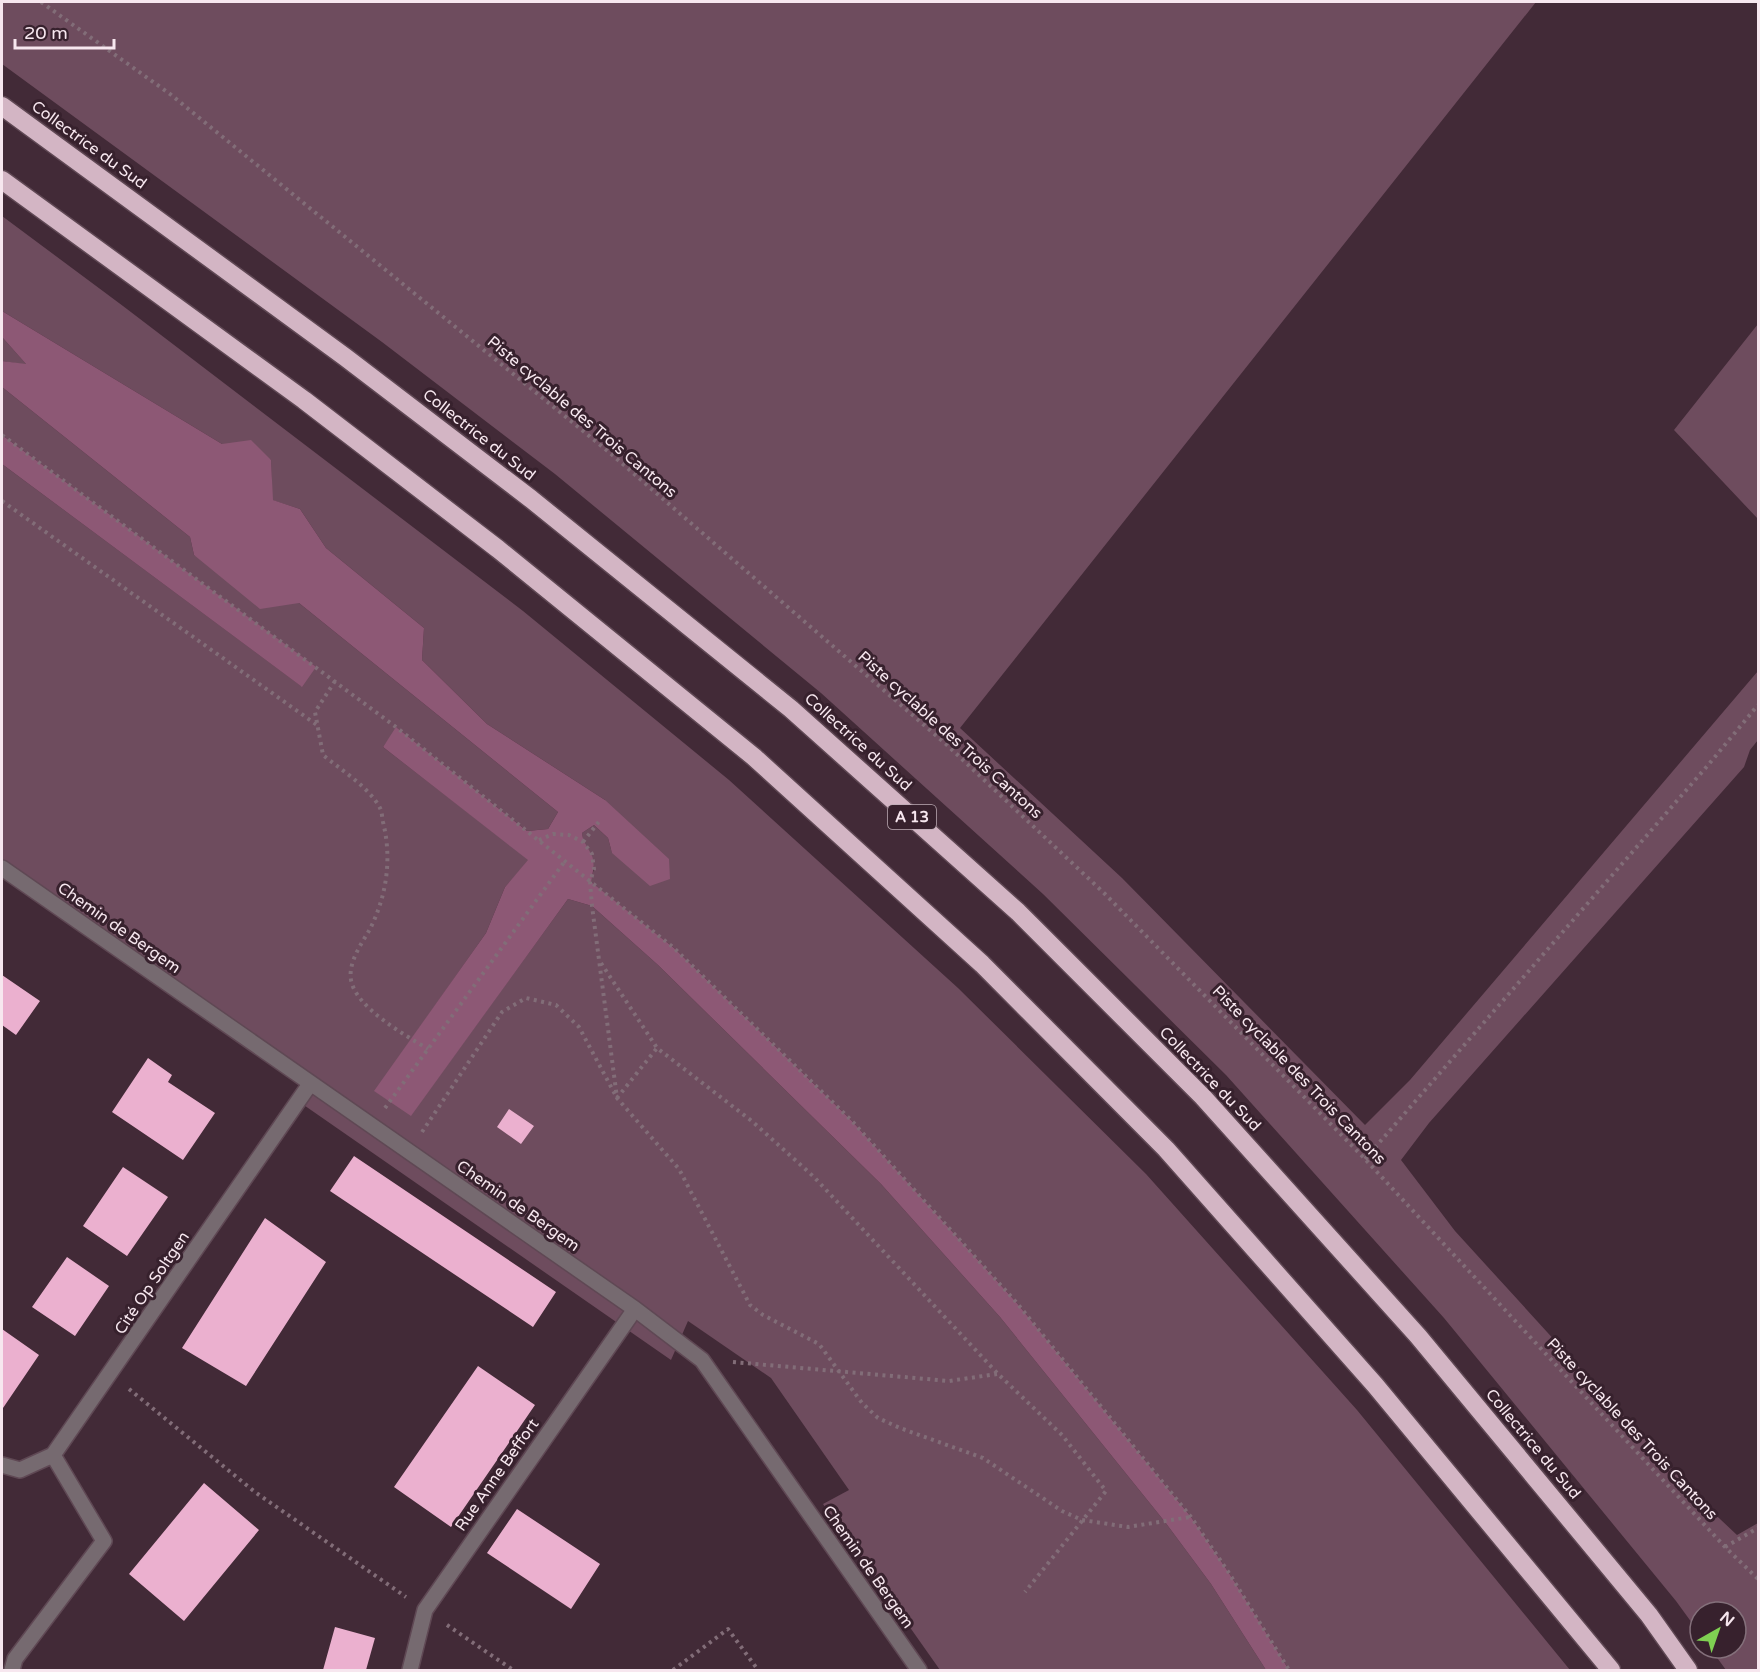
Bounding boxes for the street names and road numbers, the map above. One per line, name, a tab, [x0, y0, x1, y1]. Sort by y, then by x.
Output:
street label: Collectrice du Sud	[27, 96, 151, 194]
street label: Piste cyclable des Trois Cantons	[483, 332, 681, 502]
street label: Collectrice du Sud	[419, 385, 539, 485]
street label: Piste cyclable des Trois Cantons	[854, 647, 1046, 823]
street label: Collectrice du Sud	[800, 689, 916, 795]
road number: A 13	[888, 805, 936, 829]
street label: Chemin de Bergem	[54, 878, 184, 978]
street label: Piste cyclable des Trois Cantons	[1208, 981, 1390, 1169]
street label: Collectrice du Sud	[1155, 1023, 1265, 1135]
street label: Chemin de Bergem	[453, 1156, 583, 1256]
street label: Cité Op Soltgen	[110, 1228, 194, 1338]
street label: Piste cyclable des Trois Cantons	[1542, 1334, 1722, 1524]
street label: Collectrice du Sud	[1481, 1385, 1585, 1503]
street label: Rue Anne Beffort	[451, 1415, 543, 1535]
street label: Chemin de Bergem	[818, 1502, 918, 1632]

